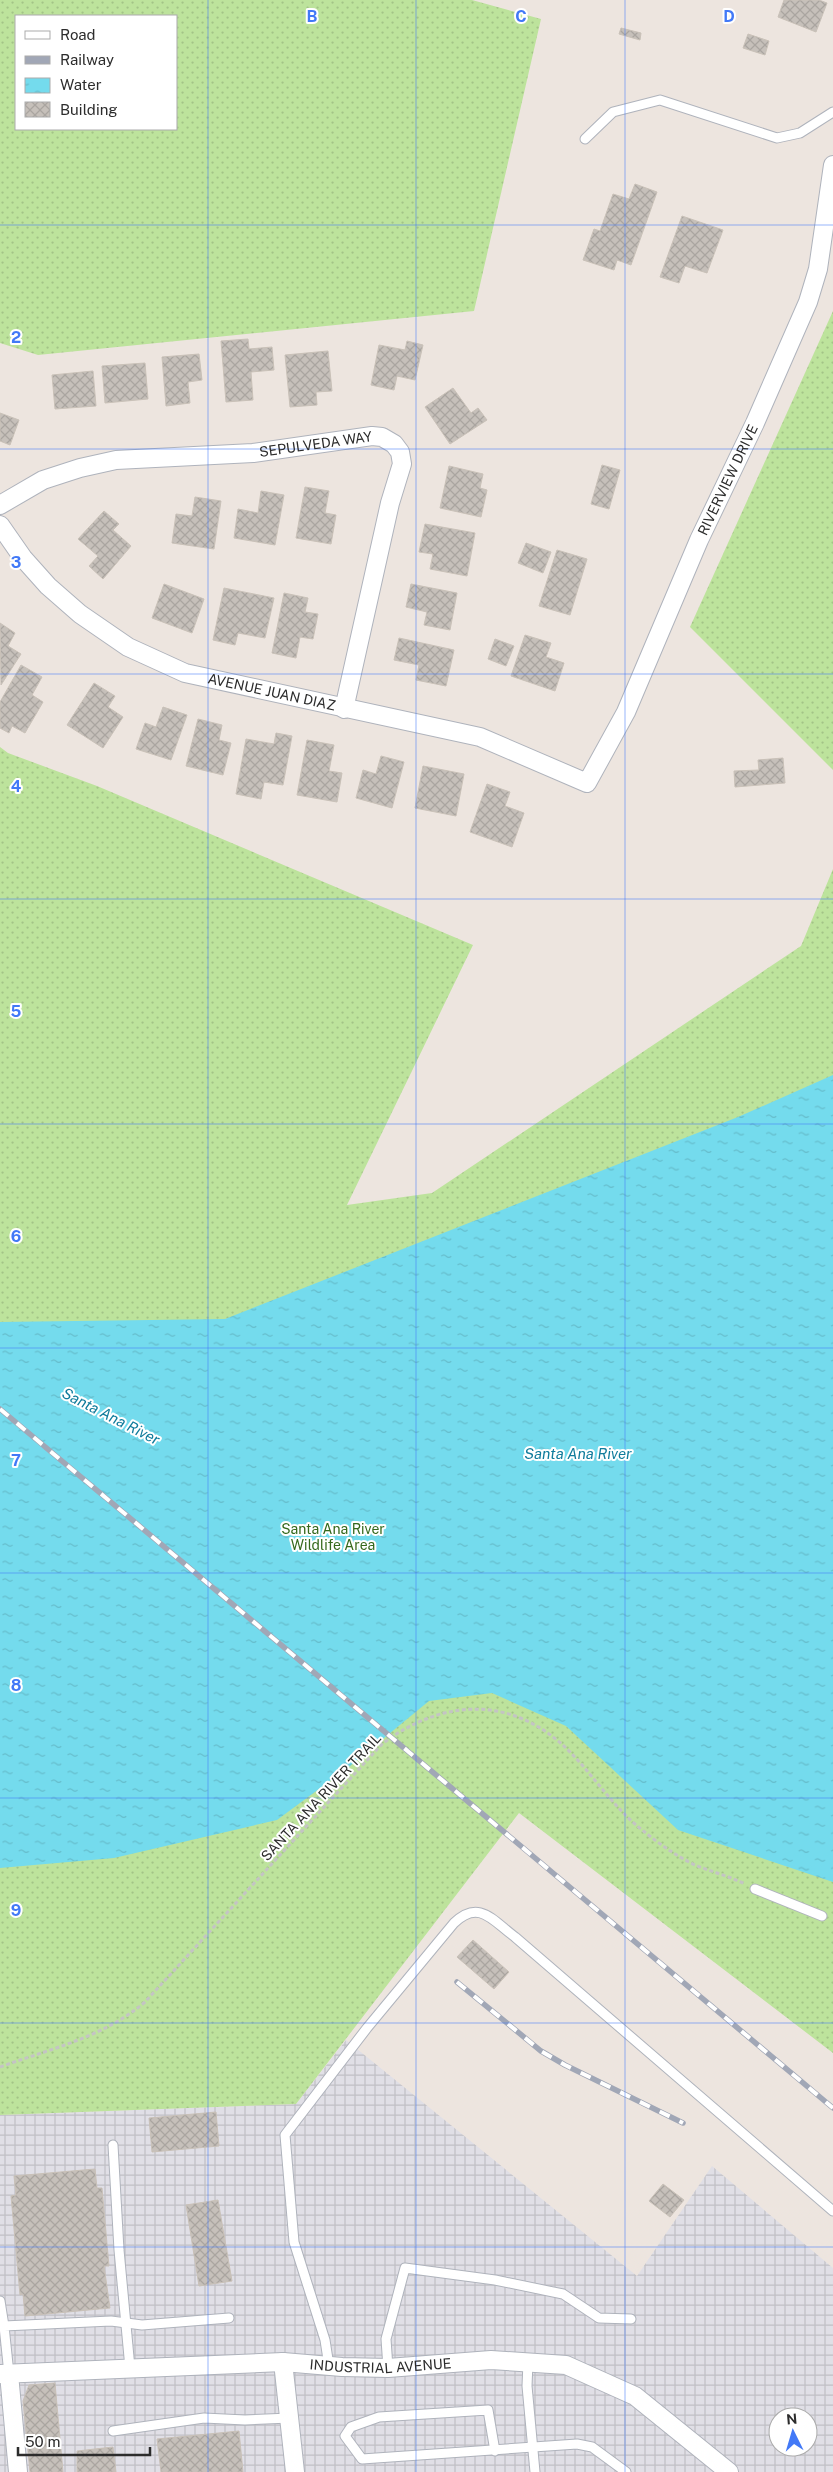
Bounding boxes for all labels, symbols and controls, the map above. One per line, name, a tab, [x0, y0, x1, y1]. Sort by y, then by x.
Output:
text: B	[307, 7, 318, 26]
text: C	[515, 7, 527, 26]
text: D	[723, 7, 735, 26]
legend	[15, 15, 178, 130]
text: Road	[60, 26, 96, 43]
text: Railway	[60, 51, 114, 68]
text: Water	[60, 76, 102, 93]
text: Building	[60, 101, 118, 118]
text: 2	[11, 328, 21, 347]
street label: RIVERVIEW DRIVE	[694, 422, 761, 538]
street label: SEPULVEDA WAY	[258, 428, 374, 460]
text: 3	[11, 553, 21, 572]
street label: AVENUE JUAN DIAZ	[206, 670, 337, 713]
text: 4	[11, 777, 22, 796]
text: 5	[11, 1002, 22, 1021]
text: 6	[11, 1227, 21, 1246]
water label: Santa Ana River	[59, 1384, 163, 1448]
water label: Santa Ana River	[524, 1445, 632, 1462]
text: 7	[11, 1451, 21, 1470]
park label: Santa Ana River Wildlife Area	[281, 1521, 385, 1553]
text: 8	[11, 1676, 22, 1695]
street label: SANTA ANA RIVER TRAIL	[258, 1730, 384, 1864]
text: 9	[11, 1901, 21, 1920]
street label: INDUSTRIAL AVENUE	[309, 2355, 452, 2376]
north arrow	[768, 2407, 818, 2457]
text: N	[786, 2411, 798, 2427]
scale bar	[18, 2424, 150, 2456]
text: 50 m	[25, 2433, 60, 2450]

